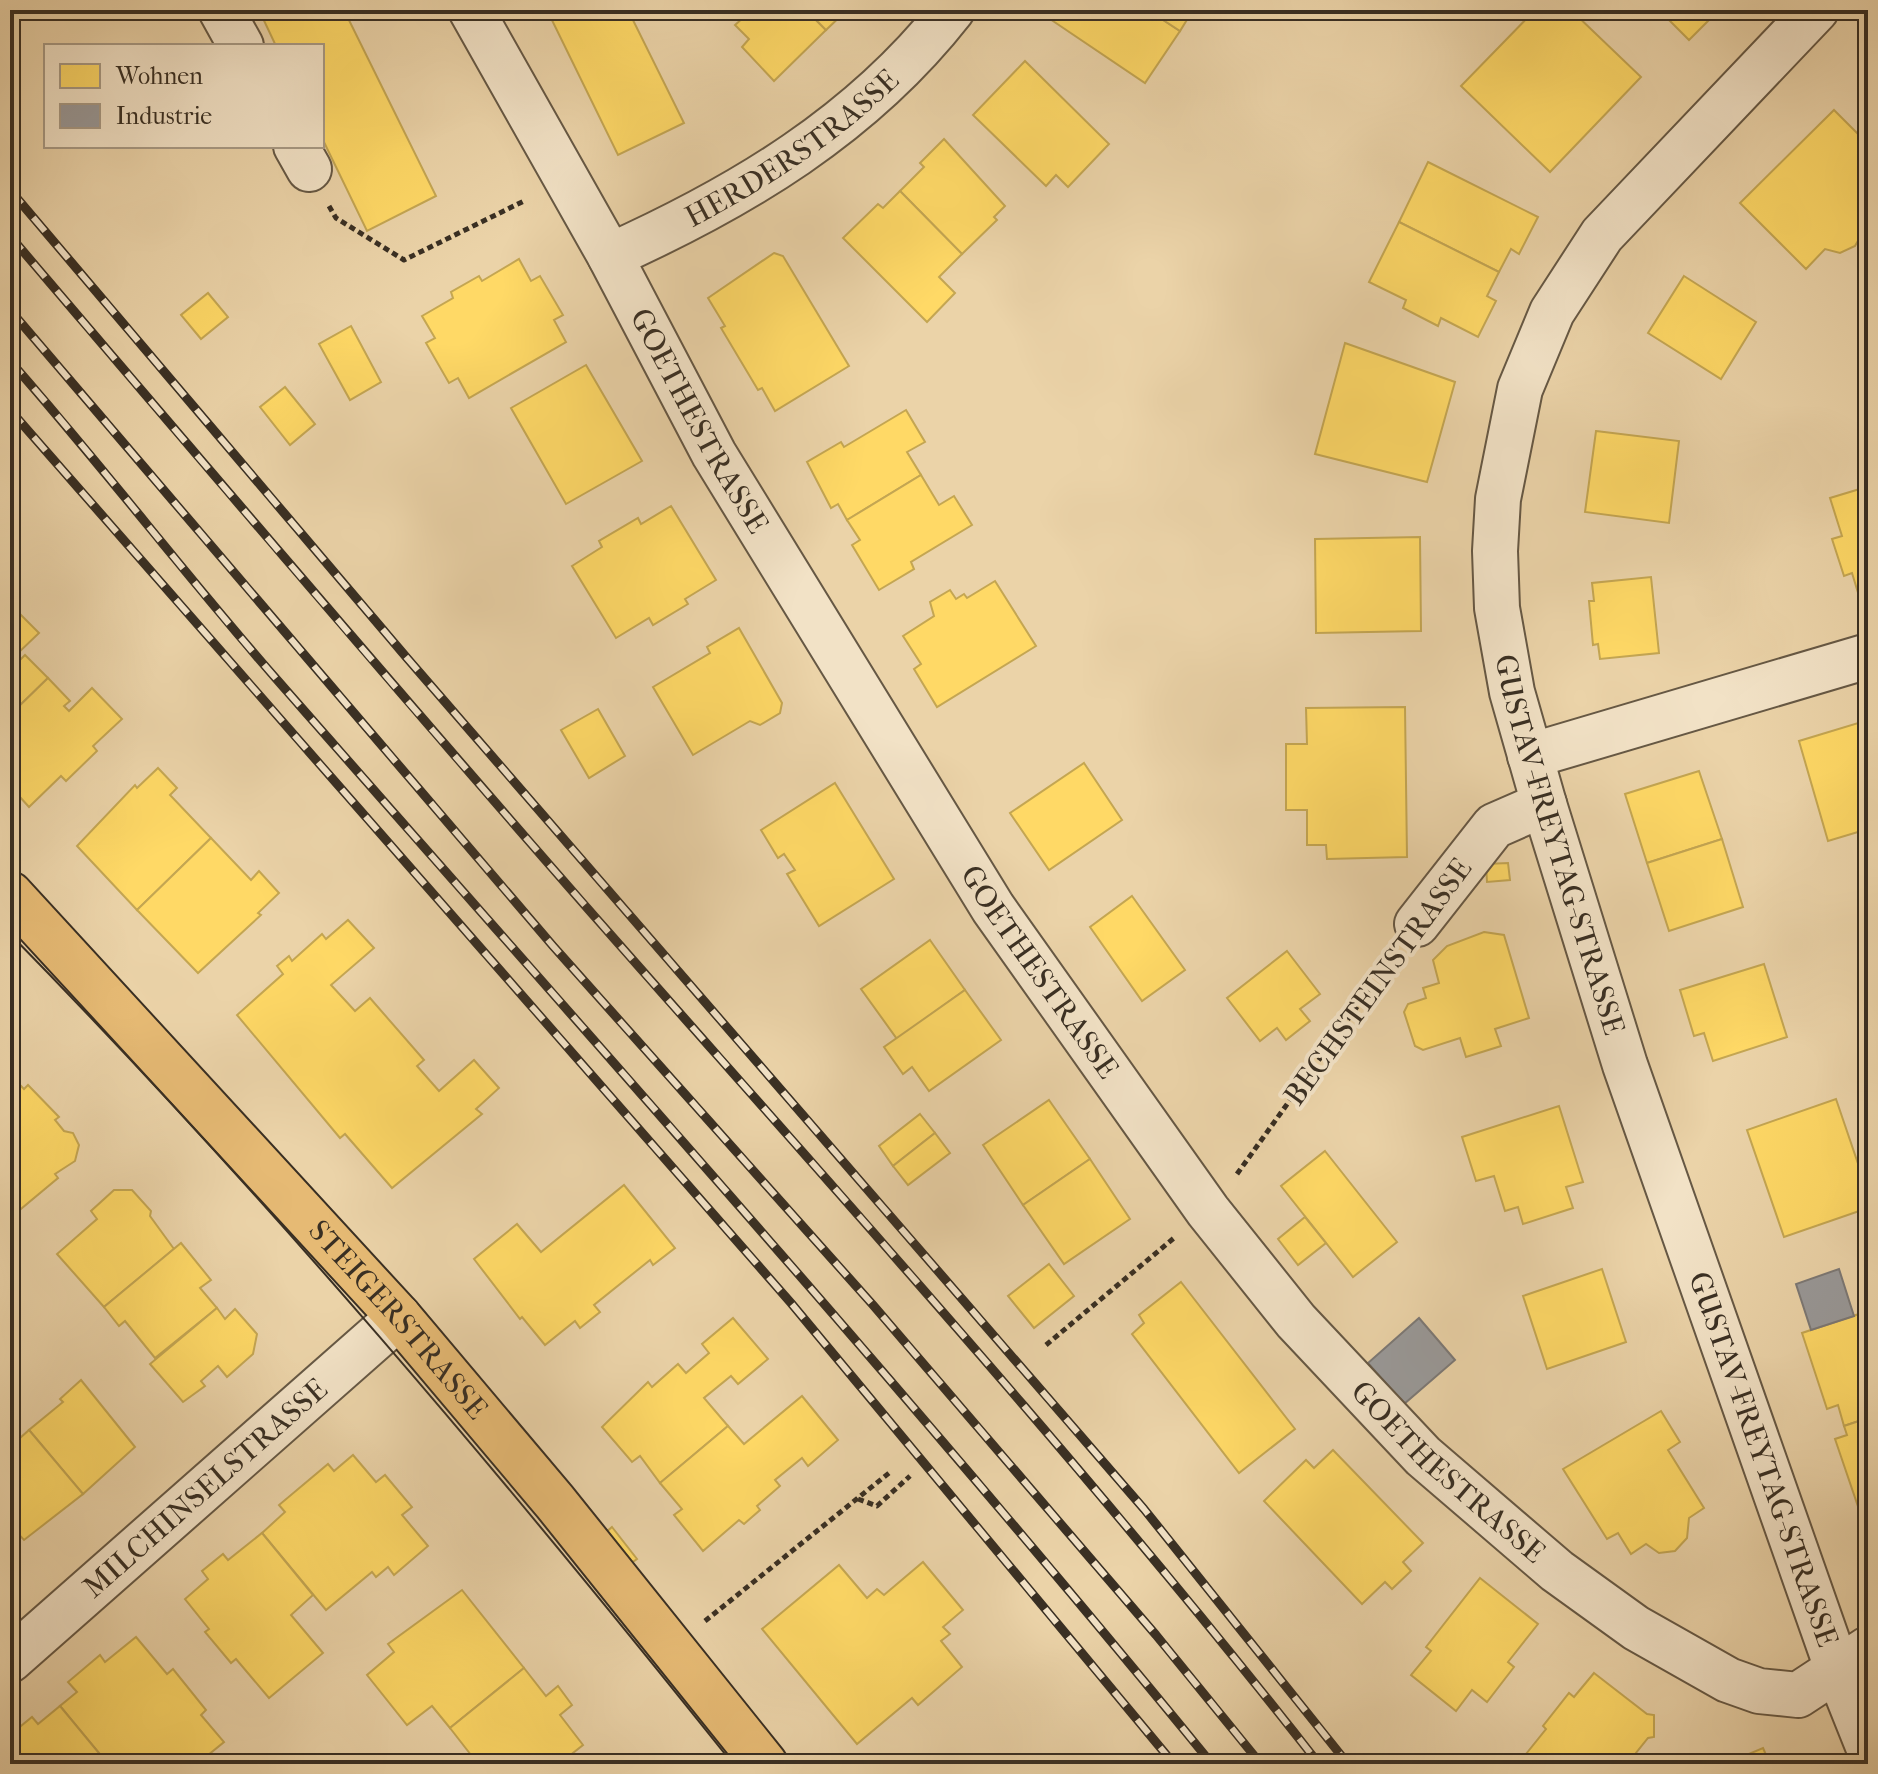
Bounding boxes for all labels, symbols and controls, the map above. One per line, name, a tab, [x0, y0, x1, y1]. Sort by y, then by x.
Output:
legend	[44, 44, 324, 148]
text: Wohnen	[115, 62, 203, 90]
street label: HERDERSTRASSE	[679, 62, 906, 234]
text: Industrie	[116, 102, 212, 130]
street label: GOETHESTRASSE	[623, 302, 776, 539]
street label: GUSTAV-FREYTAG-STRASSE	[1488, 652, 1632, 1039]
street label: BECHSTEINSTRASSE	[1277, 852, 1479, 1112]
street label: GOETHESTRASSE	[954, 859, 1126, 1085]
street label: STEIGERSTRASSE	[301, 1213, 495, 1426]
street label: GUSTAV-FREYTAG-STRASSE	[1682, 1267, 1846, 1651]
street label: MILCHINSELSTRASSE	[76, 1371, 334, 1605]
street label: GOETHESTRASSE	[1344, 1374, 1552, 1570]

